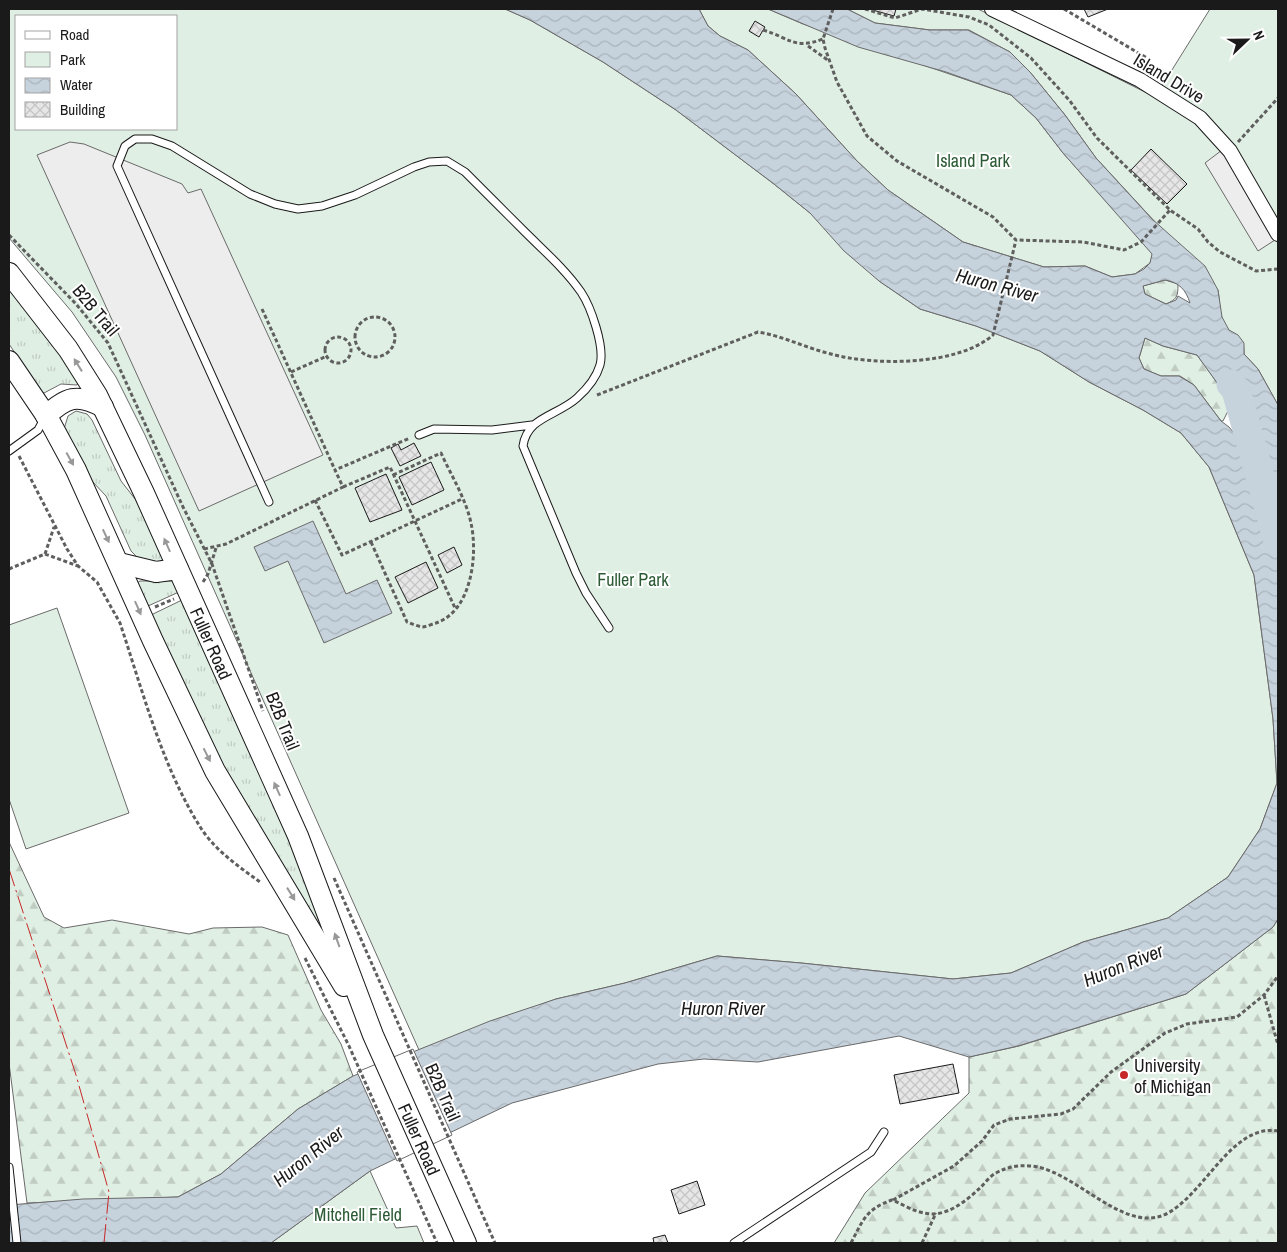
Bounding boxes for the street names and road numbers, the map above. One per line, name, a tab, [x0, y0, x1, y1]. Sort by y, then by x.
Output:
street label: Island Drive	[1129, 47, 1209, 109]
street label: B2B Trail	[67, 279, 125, 341]
street label: Fuller Road	[184, 603, 239, 683]
street label: B2B Trail	[260, 688, 306, 754]
street label: B2B Trail	[419, 1059, 467, 1125]
street label: Fuller Road	[393, 1099, 447, 1179]

